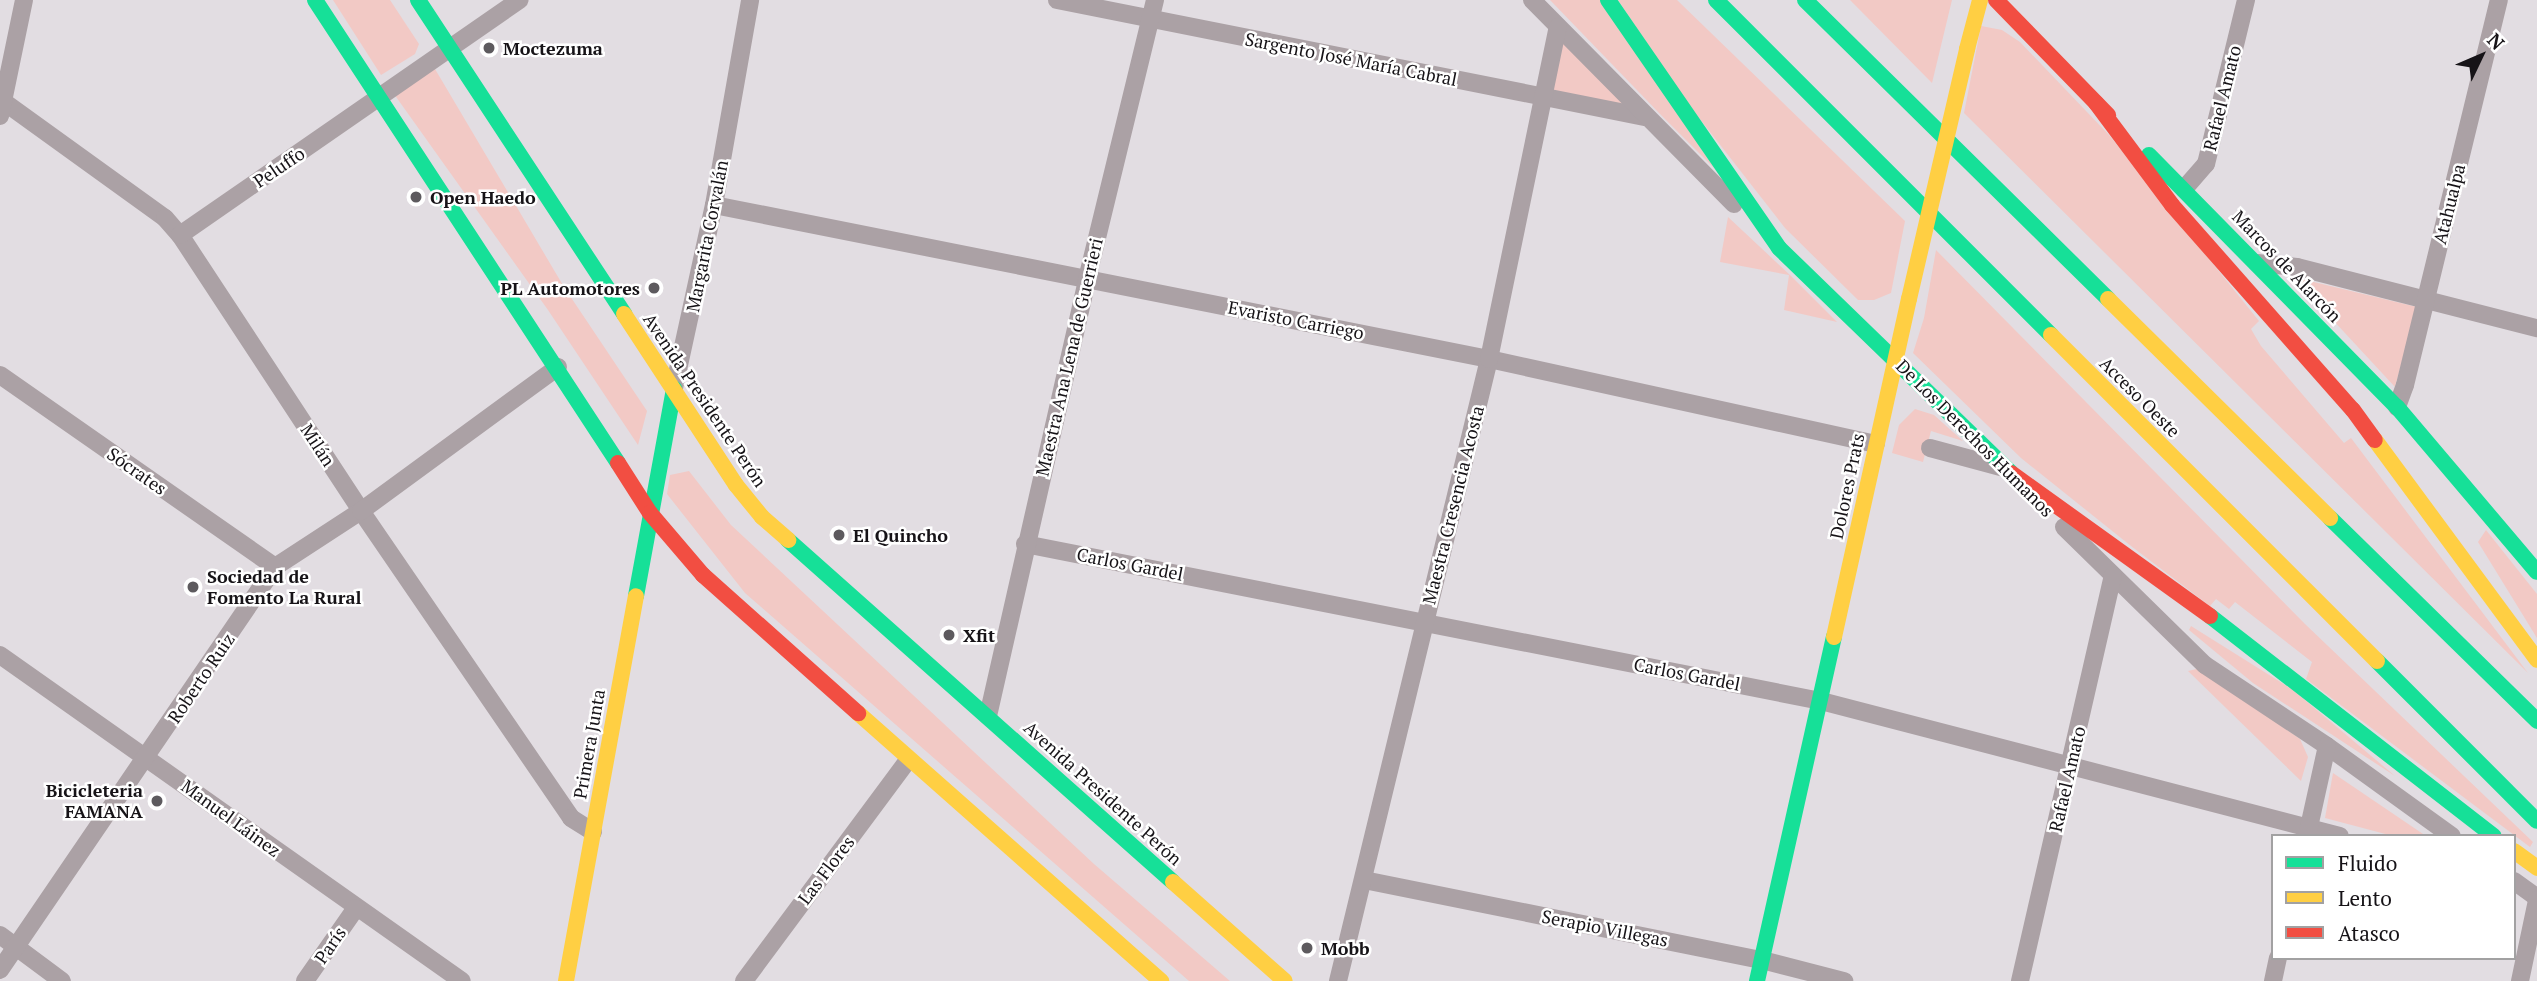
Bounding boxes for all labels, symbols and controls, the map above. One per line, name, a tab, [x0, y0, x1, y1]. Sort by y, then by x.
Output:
north arrow	[2446, 21, 2516, 91]
text: N	[2482, 27, 2510, 55]
street label: Sargento José María Cabral	[1243, 28, 1459, 90]
place label: Moctezuma	[503, 37, 603, 59]
marker: Moctezuma	[481, 40, 497, 56]
street label: Rafael Amato	[2198, 43, 2246, 153]
street label: Peluffo	[249, 142, 309, 192]
street label: Margarita Corvalán	[682, 158, 732, 314]
street label: Atahualpa	[2429, 162, 2469, 246]
place label: Open Haedo	[430, 186, 536, 208]
marker: Open Haedo	[408, 189, 424, 205]
street label: Marcos de Alarcón	[2228, 205, 2346, 327]
street label: Maestra Ana Lena de Guerrieri	[1031, 236, 1107, 478]
place label: PL Automotores	[500, 277, 640, 299]
marker: PL Automotores	[646, 280, 662, 296]
street label: Evaristo Carriego	[1226, 296, 1366, 344]
street label: Avenida Presidente Perón	[639, 309, 771, 491]
street label: Acceso Oeste	[2095, 352, 2185, 442]
street label: De Los Derechos Humanos	[1892, 355, 2058, 521]
street label: Maestra Cresencia Acosta	[1418, 403, 1488, 607]
street label: Milán	[296, 420, 340, 470]
street label: Dolores Prats	[1825, 431, 1869, 541]
street label: Sócrates	[103, 443, 171, 499]
place label: El Quincho	[853, 524, 948, 546]
marker: El Quincho	[831, 527, 847, 543]
street label: Carlos Gardel	[1075, 543, 1185, 585]
place label: Sociedad de Fomento La Rural	[207, 566, 362, 608]
marker: Sociedad de Fomento La Rural	[185, 579, 201, 595]
place label: Xfit	[963, 624, 995, 646]
marker: Xfit	[941, 627, 957, 643]
street label: Roberto Ruiz	[163, 629, 239, 727]
street label: Carlos Gardel	[1632, 653, 1742, 695]
street label: Primera Junta	[569, 688, 609, 800]
street label: Avenida Presidente Perón	[1020, 716, 1186, 870]
street label: Rafael Amato	[2044, 724, 2090, 834]
street label: Manuel Láinez	[177, 775, 285, 861]
place label: Bicicleteria FAMANA	[46, 780, 143, 822]
marker: Bicicleteria FAMANA	[149, 793, 165, 809]
street label: Las Flores	[793, 832, 859, 908]
legend	[2271, 834, 2516, 960]
text: Fluido	[2338, 849, 2397, 877]
text: Lento	[2338, 884, 2392, 912]
street label: Serapio Villegas	[1540, 905, 1670, 951]
text: Atasco	[2338, 919, 2400, 947]
street label: París	[310, 922, 350, 968]
place label: Mobb	[1321, 937, 1370, 959]
marker: Mobb	[1299, 940, 1315, 956]

